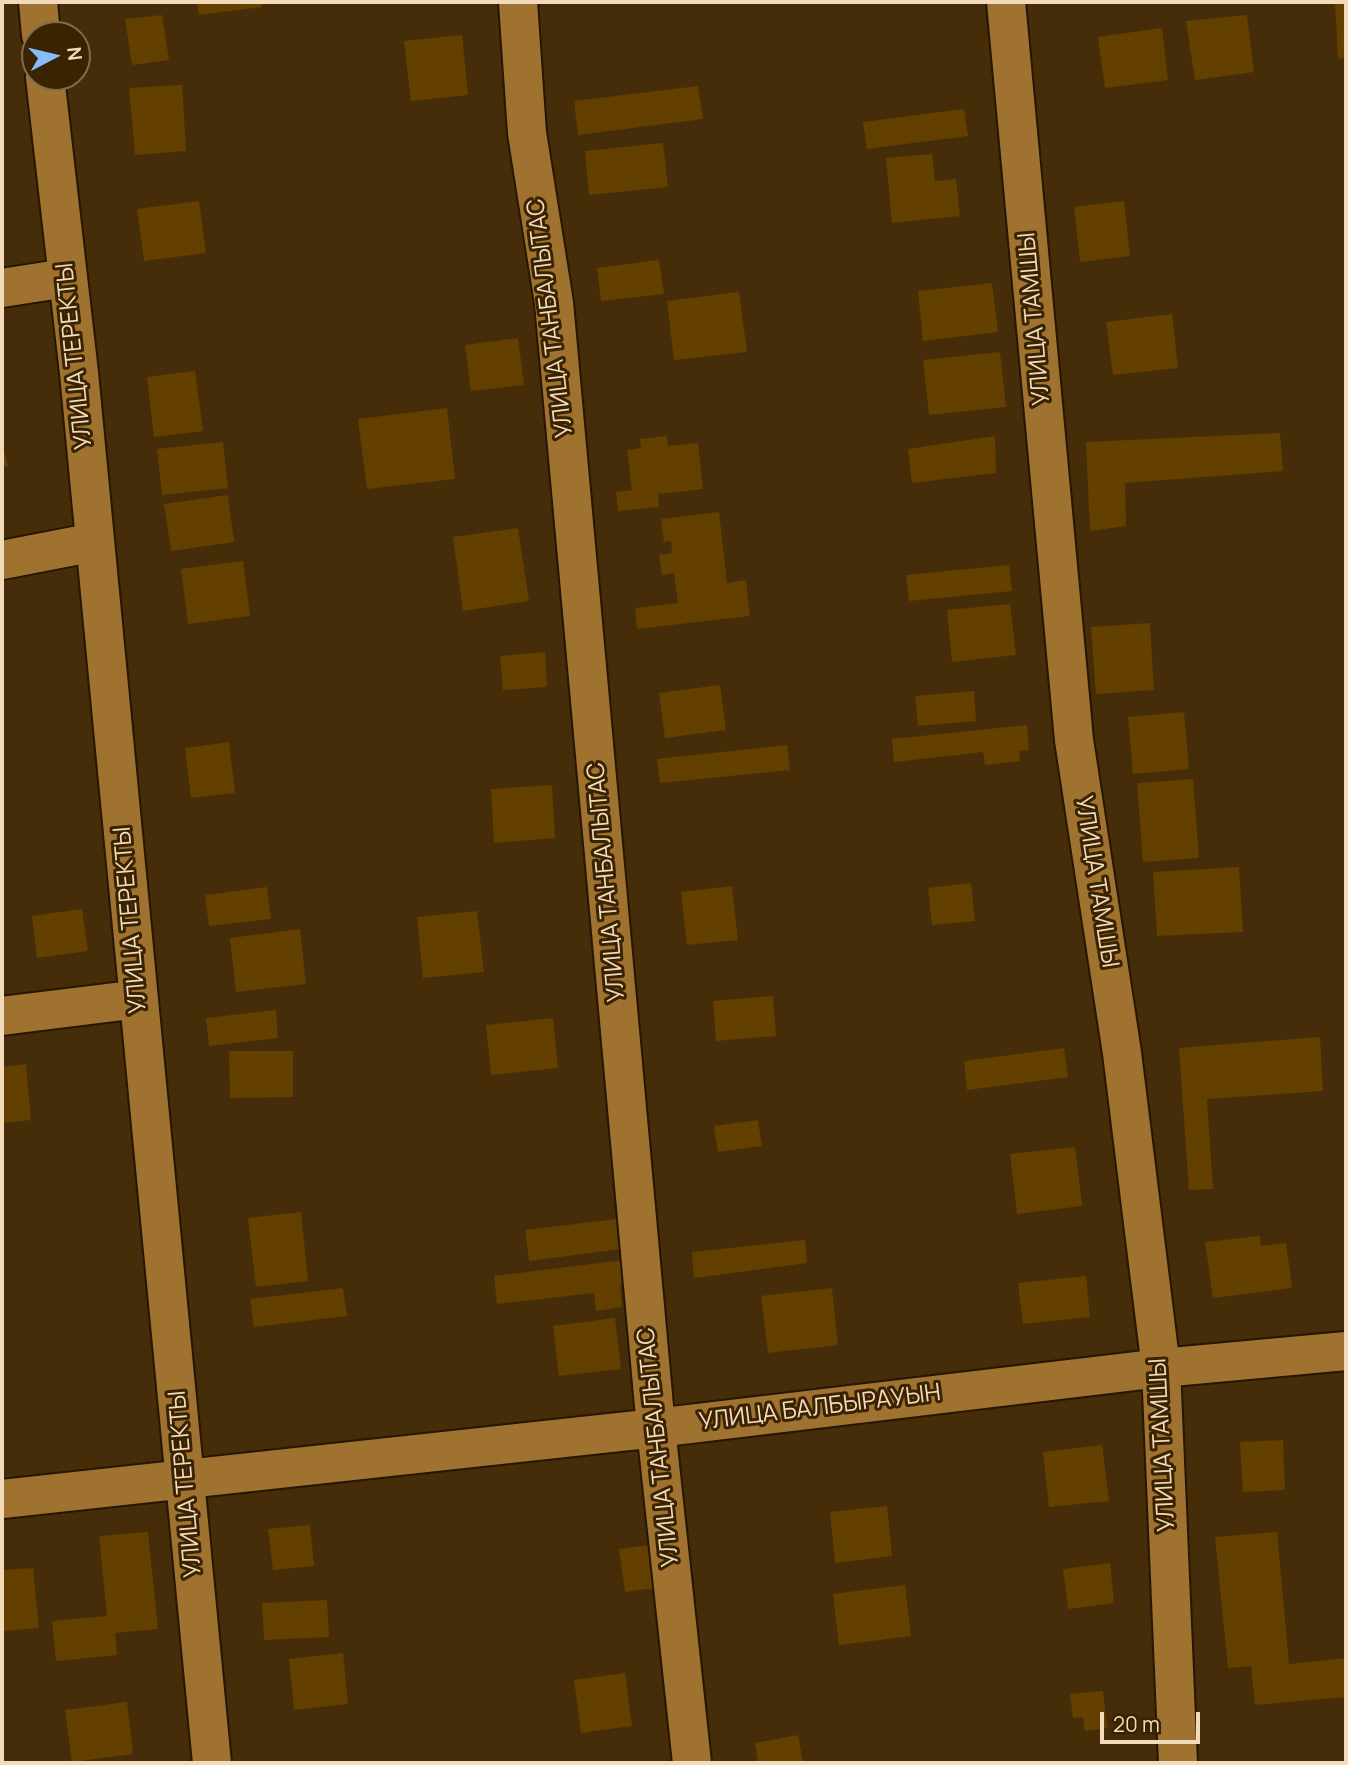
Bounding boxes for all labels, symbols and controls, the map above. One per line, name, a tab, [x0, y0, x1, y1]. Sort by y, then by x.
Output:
north arrow	[21, 21, 91, 91]
text: N	[61, 45, 89, 62]
street label: УЛИЦА ТАНБАЛЫТАС	[522, 197, 580, 439]
street label: УЛИЦА ТАМШЫ	[1013, 231, 1057, 407]
street label: УЛИЦА ТЕРЕКТЫ	[51, 261, 99, 451]
street label: УЛИЦА ТАНБАЛЫТАС	[582, 761, 632, 1003]
street label: УЛИЦА ТАМШЫ	[1068, 794, 1124, 970]
street label: УЛИЦА ТЕРЕКТЫ	[108, 825, 154, 1015]
street label: УЛИЦА ТАНБАЛЫТАС	[632, 1326, 686, 1568]
street label: УЛИЦА ТАМШЫ	[1144, 1358, 1182, 1532]
street label: УЛИЦА БАЛБЫРАУЫН	[697, 1379, 943, 1437]
street label: УЛИЦА ТЕРЕКТЫ	[163, 1389, 209, 1579]
scale bar	[1103, 1698, 1203, 1742]
text: 20 m	[1113, 1710, 1160, 1738]

